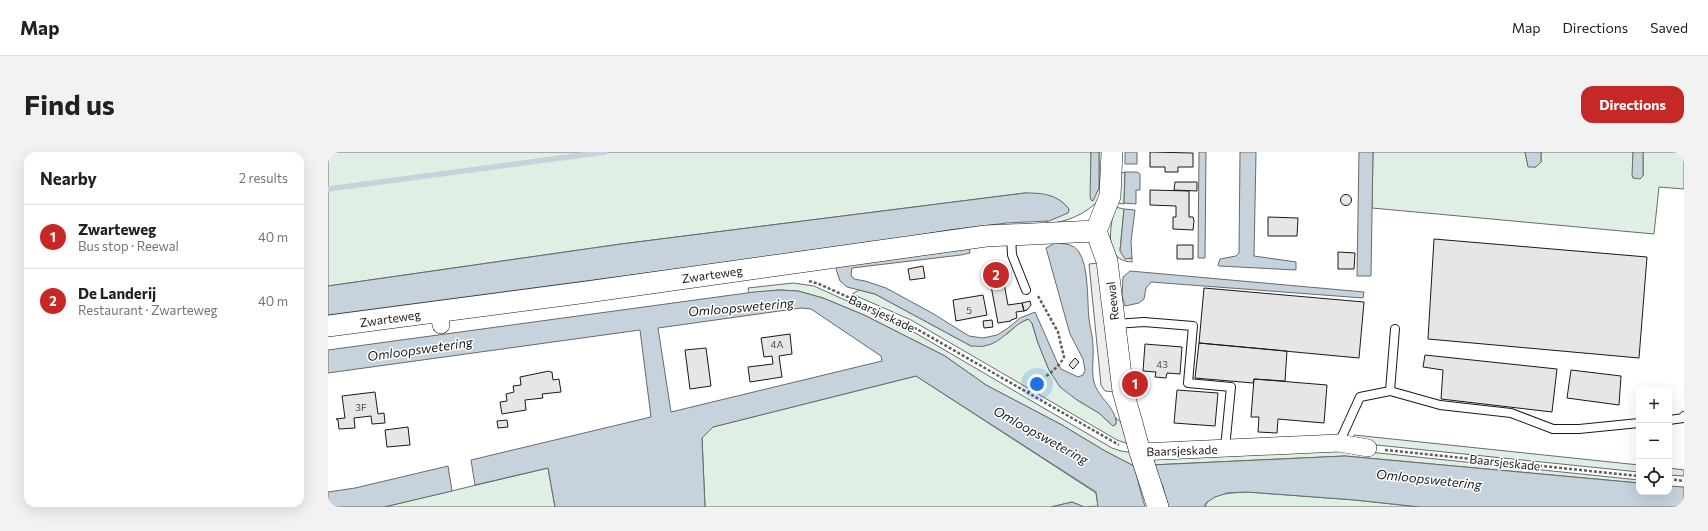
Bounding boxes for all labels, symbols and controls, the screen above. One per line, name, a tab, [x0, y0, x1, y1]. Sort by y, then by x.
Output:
text: Map	[20, 16, 59, 39]
text: Map	[1512, 19, 1541, 36]
text: Directions	[1563, 19, 1628, 36]
text: Saved	[1650, 19, 1688, 36]
button: Directions	[1581, 86, 1684, 123]
text: Find us	[24, 87, 115, 121]
text: Nearby	[40, 168, 97, 189]
text: 2 results	[239, 170, 288, 186]
text: Zwarteweg	[78, 220, 156, 238]
text: 1	[50, 229, 56, 245]
text: 40 m	[258, 229, 288, 245]
text: Bus stop · Reewal	[78, 238, 179, 254]
pin: 2	[983, 260, 1009, 290]
street label: Zwarteweg	[681, 263, 744, 285]
street label: Reewal	[1103, 281, 1121, 321]
text: De Landerij	[78, 284, 156, 302]
street label: Baarsjeskade	[847, 292, 917, 334]
text: 2	[49, 293, 57, 309]
text: 40 m	[258, 293, 288, 309]
water label: Omloopswetering	[687, 294, 796, 320]
text: Restaurant · Zwarteweg	[78, 302, 218, 318]
house number: 5	[966, 304, 972, 316]
street label: Zwarteweg	[359, 307, 422, 329]
water label: Omloopswetering	[366, 334, 475, 364]
house number: 4A	[771, 338, 784, 350]
house number: 43	[1156, 358, 1168, 370]
pin: 1	[1122, 369, 1148, 399]
your location	[1027, 374, 1047, 394]
map controls	[1636, 387, 1672, 495]
button: +	[1636, 387, 1672, 423]
house number: 3F	[355, 401, 367, 413]
water label: Omloopswetering	[991, 402, 1092, 468]
button: −	[1636, 423, 1672, 459]
street label: Baarsjeskade	[1146, 442, 1218, 458]
street label: Baarsjeskade	[1469, 451, 1541, 473]
button: locate	[1636, 459, 1672, 495]
water label: Omloopswetering	[1375, 465, 1484, 493]

